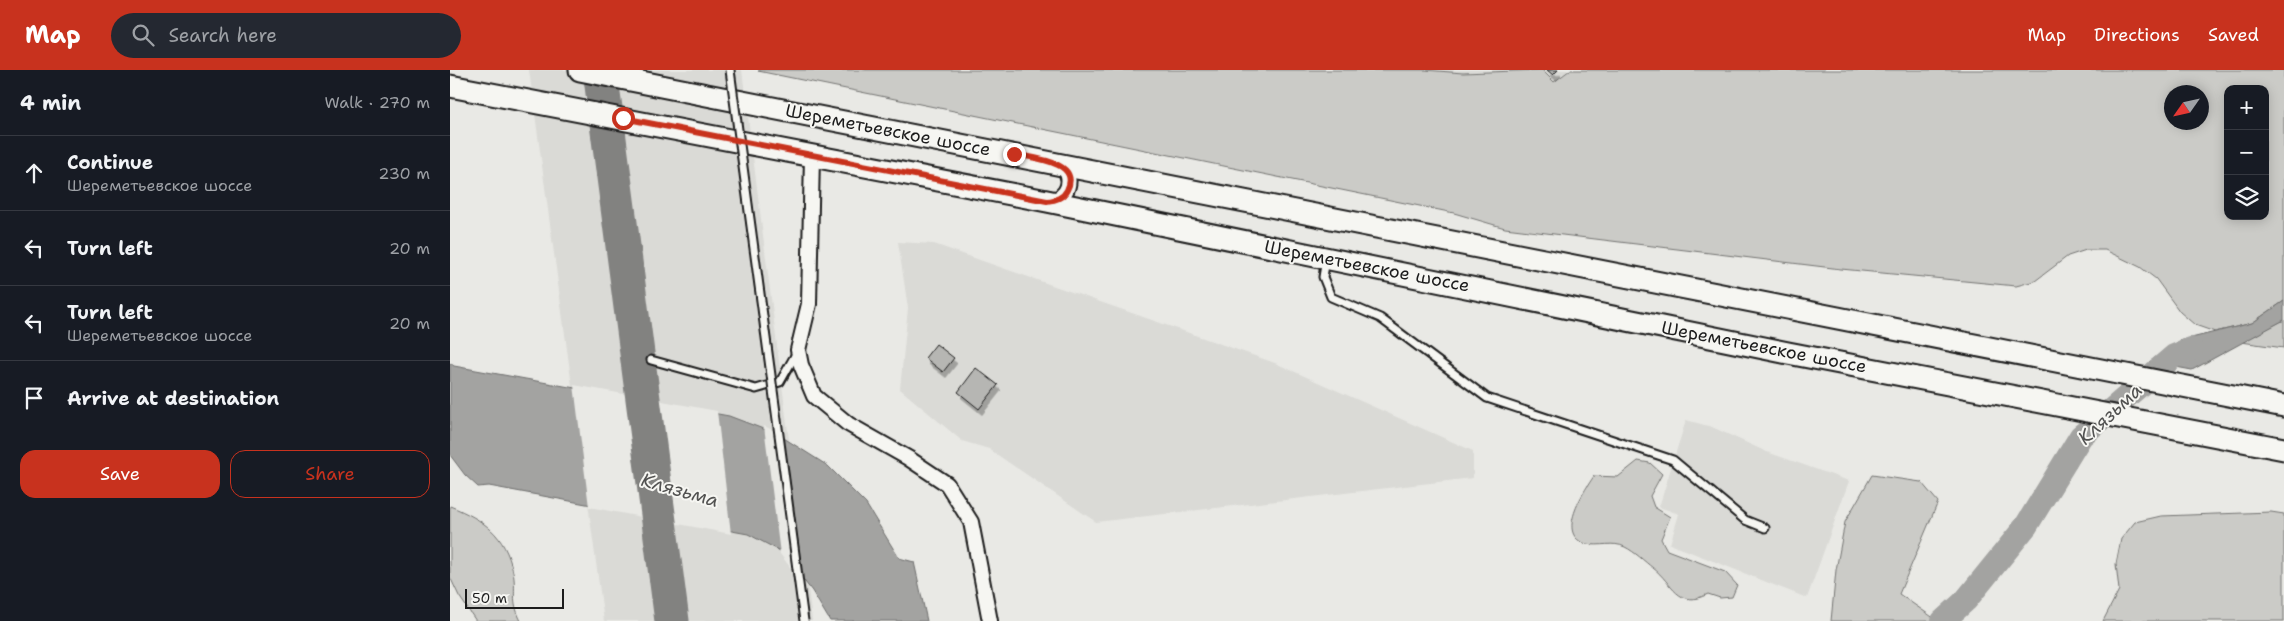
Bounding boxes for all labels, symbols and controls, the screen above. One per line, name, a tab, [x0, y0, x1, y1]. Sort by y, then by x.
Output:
search box	[111, 13, 461, 58]
text: Map	[25, 19, 81, 51]
icon: search	[129, 21, 157, 49]
text: Search here	[169, 23, 277, 48]
text: Map	[2028, 23, 2066, 47]
text: Directions	[2094, 23, 2180, 47]
text: Saved	[2208, 23, 2259, 47]
north arrow	[2164, 85, 2209, 130]
map controls	[2224, 85, 2269, 220]
button: +	[2224, 85, 2269, 130]
text: 4 min	[20, 89, 81, 117]
text: Walk · 270 m	[325, 92, 430, 113]
street label: Шереметьевское шоссе	[783, 98, 993, 162]
route start	[612, 107, 635, 130]
button: −	[2224, 130, 2269, 175]
route end	[1003, 143, 1026, 166]
text: Continue	[67, 150, 153, 175]
icon: ahead	[20, 159, 48, 187]
text: 230 m	[378, 163, 430, 184]
text: Шереметьевское шоссе	[67, 175, 252, 196]
button: layers	[2224, 175, 2269, 220]
icon: left	[20, 234, 48, 262]
street label: Шереметьевское шоссе	[1262, 234, 1472, 298]
text: Turn left	[67, 236, 153, 261]
text: 20 m	[389, 238, 430, 259]
text: Turn left	[67, 300, 153, 325]
icon: left	[20, 309, 48, 337]
text: 20 m	[389, 313, 430, 334]
street label: Шереметьевское шоссе	[1659, 315, 1869, 379]
text: Шереметьевское шоссе	[67, 325, 252, 346]
water label: Клязьма	[2072, 378, 2148, 450]
icon: arrive	[20, 384, 48, 412]
text: Arrive at destination	[67, 386, 279, 411]
button: Save	[20, 450, 220, 498]
button: Share	[230, 450, 430, 498]
water label: Клязьма	[638, 467, 722, 513]
scale bar	[465, 586, 564, 609]
text: 50 m	[472, 589, 507, 607]

